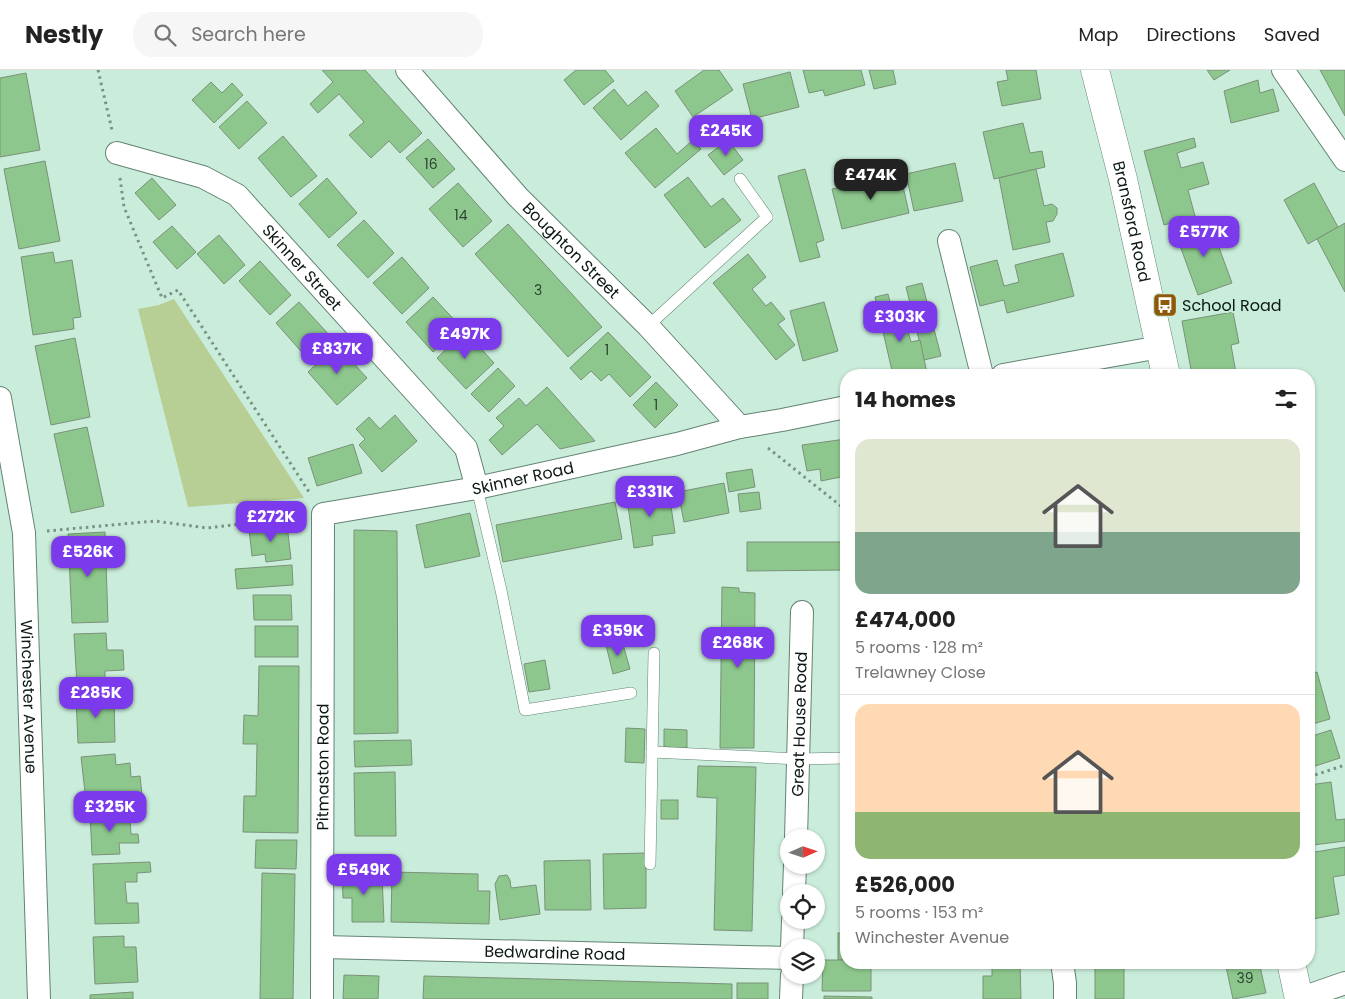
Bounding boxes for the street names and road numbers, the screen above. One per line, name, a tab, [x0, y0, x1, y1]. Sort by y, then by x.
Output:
street label: Bransford Road	[1107, 158, 1157, 284]
street label: Boughton Street	[518, 197, 625, 304]
street label: Skinner Street	[257, 219, 348, 315]
street label: Skinner Road	[470, 456, 576, 500]
street label: Winchester Avenue	[15, 619, 43, 774]
street label: Great House Road	[786, 651, 812, 797]
street label: Pitmaston Road	[311, 704, 334, 831]
street label: Bedwardine Road	[484, 939, 626, 966]

